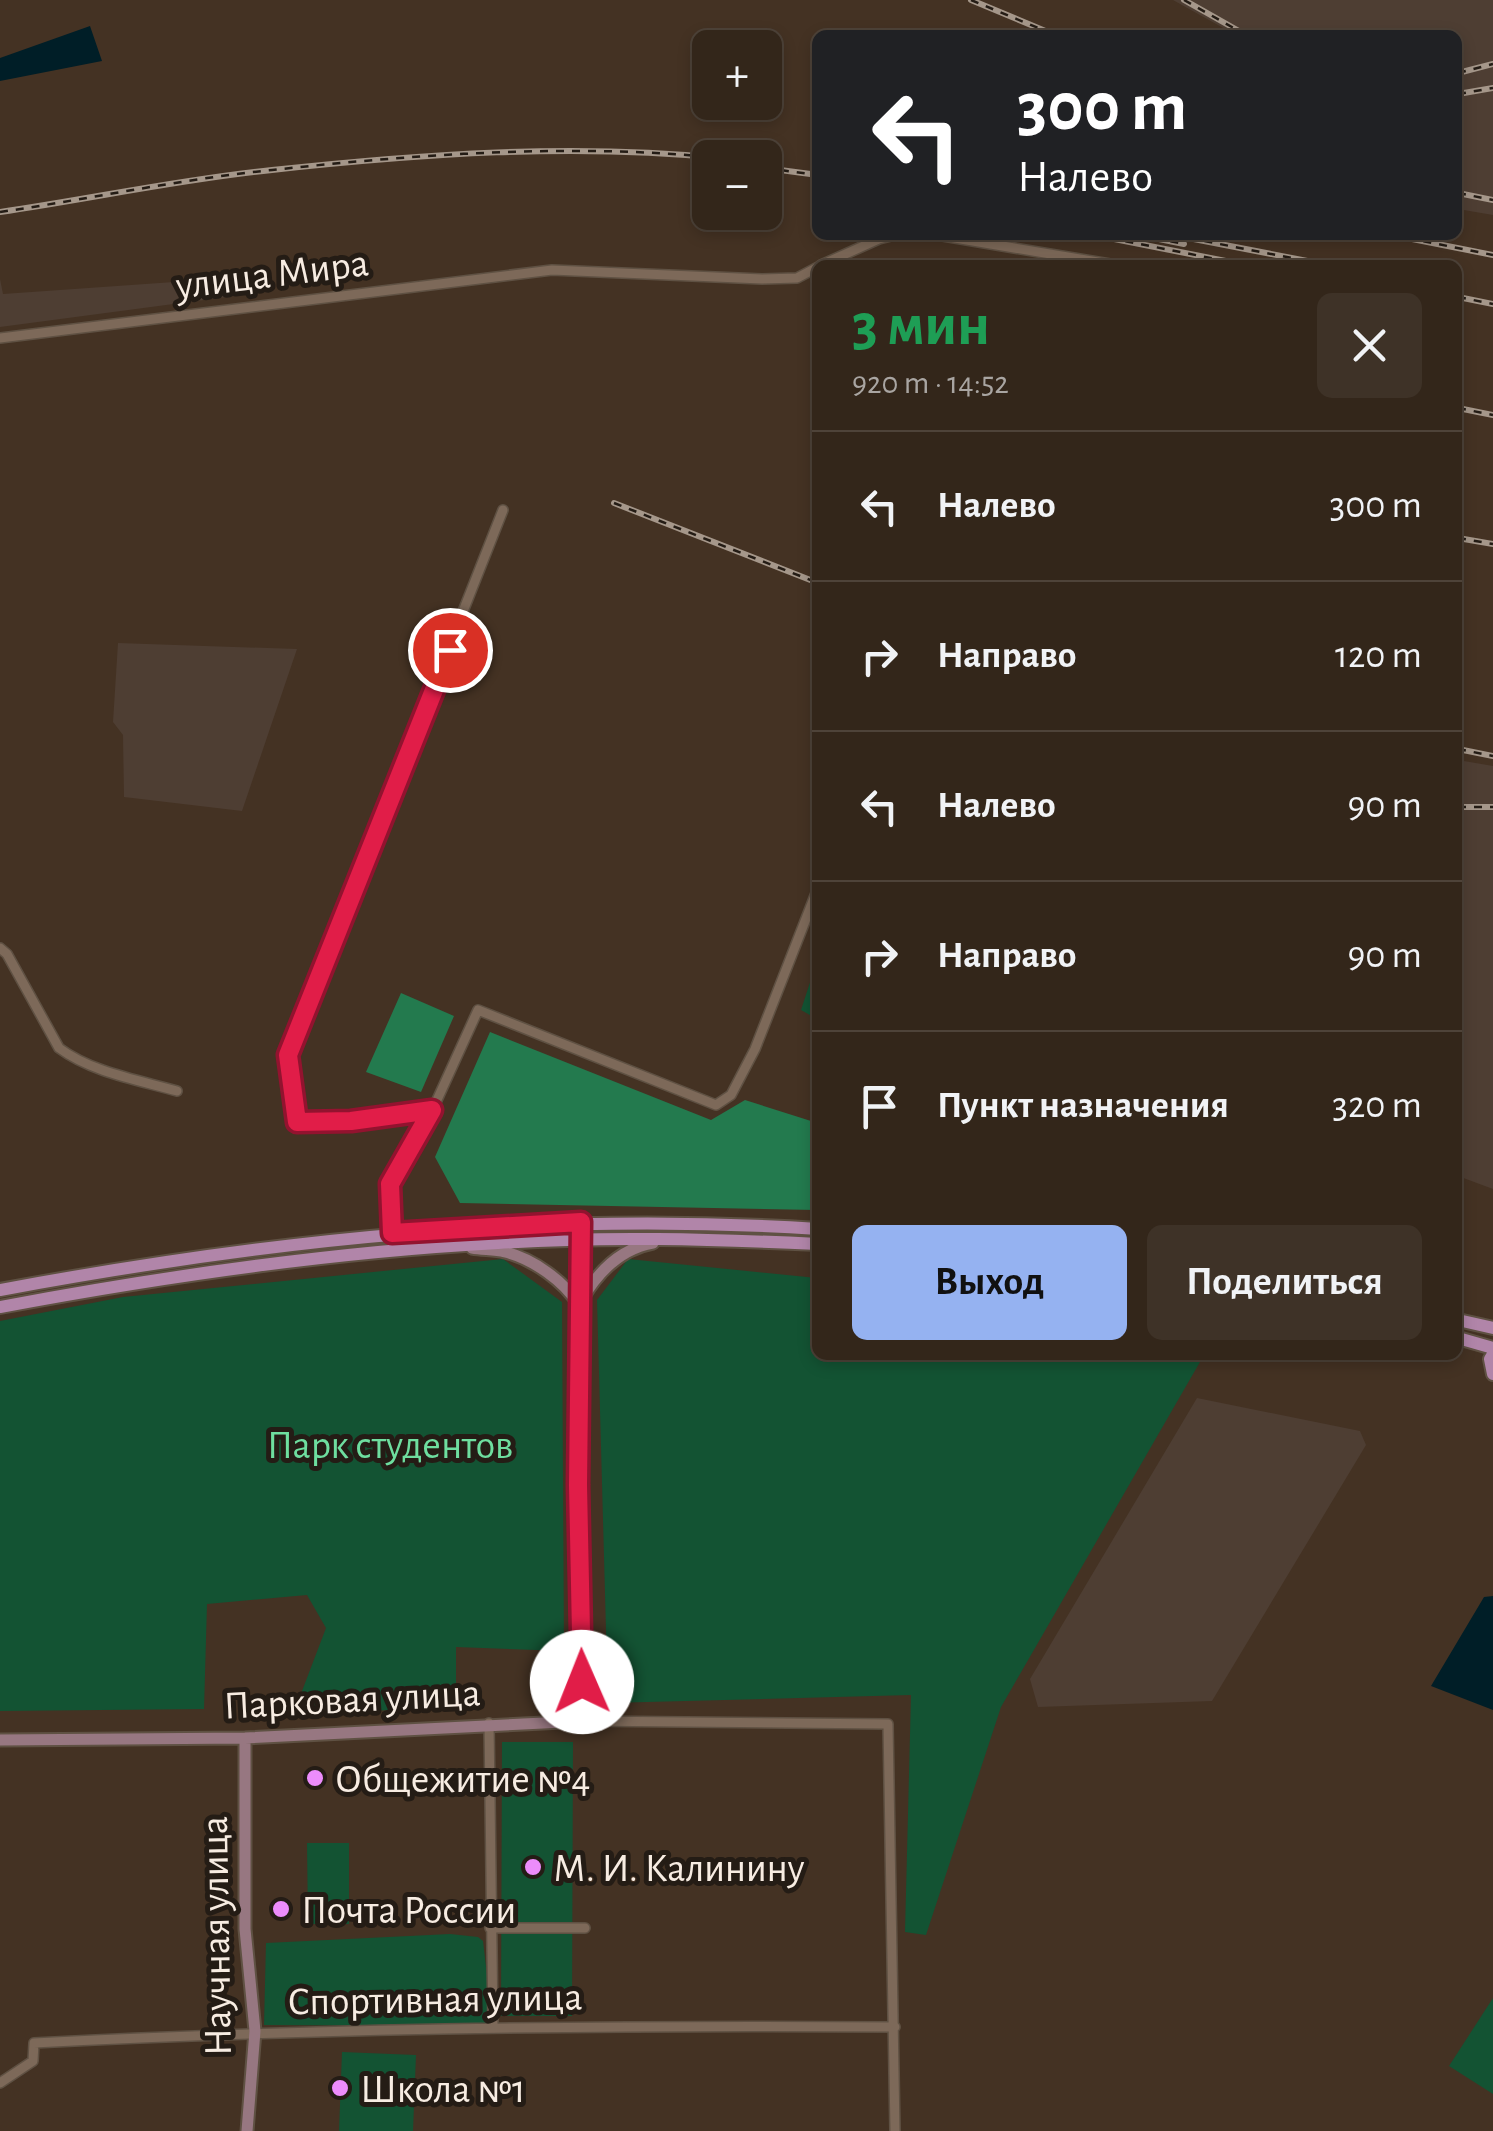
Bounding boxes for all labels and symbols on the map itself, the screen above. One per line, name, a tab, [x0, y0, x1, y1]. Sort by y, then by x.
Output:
street label: улица Мира	[173, 243, 371, 307]
pin	[408, 608, 493, 693]
park label: Парк студентов	[267, 1426, 513, 1466]
position arrow	[530, 1630, 634, 1734]
street label: Парковая улица	[222, 1673, 482, 1727]
place label: Общежитие №4	[335, 1760, 591, 1800]
marker: Общежитие №4	[304, 1767, 326, 1789]
street label: Научная улица	[195, 1815, 239, 2056]
place label: М. И. Калинину	[553, 1849, 804, 1889]
marker: М. И. Калинину	[522, 1856, 544, 1878]
place label: Почта России	[301, 1891, 516, 1931]
marker: Почта России	[270, 1898, 292, 1920]
street label: Спортивная улица	[287, 1977, 583, 2023]
place label: Школа №1	[360, 2070, 526, 2110]
marker: Школа №1	[329, 2077, 351, 2099]

